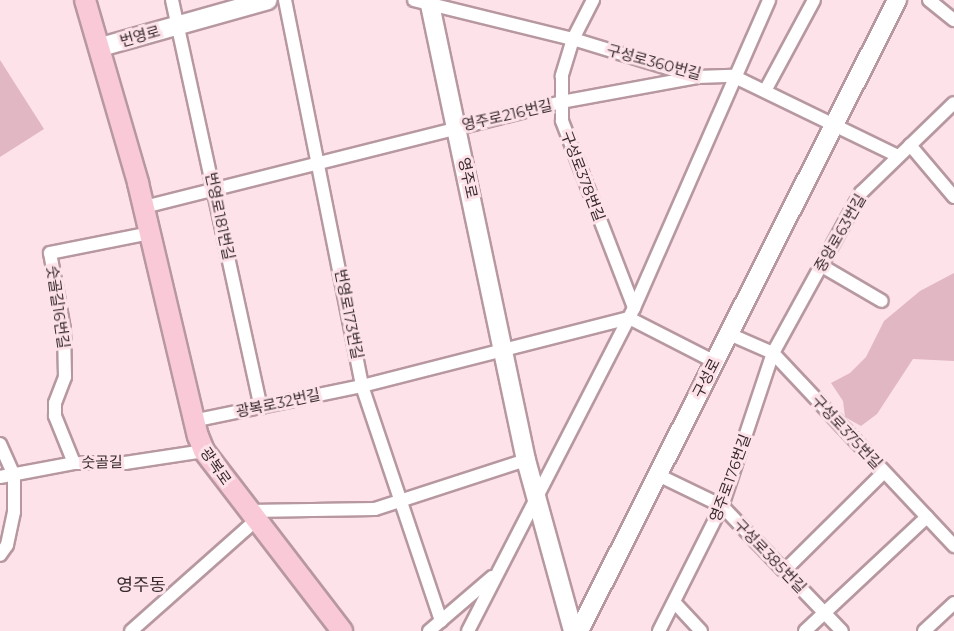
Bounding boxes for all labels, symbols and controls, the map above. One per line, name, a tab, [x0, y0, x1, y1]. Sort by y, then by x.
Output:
street label: 번영로	[118, 22, 162, 50]
street label: 구성로360번길	[605, 41, 703, 83]
street label: 영주로216번길	[460, 96, 554, 134]
street label: 구성로378번길	[558, 128, 608, 224]
street label: 영주로	[455, 156, 481, 200]
street label: 번영로181번길	[202, 170, 238, 262]
street label: 중앙로63번길	[811, 191, 869, 275]
street label: 숫골길16번길	[43, 264, 73, 350]
street label: 번영로173번길	[331, 267, 367, 361]
street label: 구성로	[689, 355, 723, 401]
street label: 광복로32번길	[234, 385, 322, 421]
street label: 구성로375번길	[808, 391, 886, 473]
street label: 영주로176번길	[706, 432, 754, 524]
street label: 광복로	[197, 444, 235, 488]
street label: 숫골길	[81, 453, 123, 471]
street label: 구성로385번길	[730, 515, 810, 597]
district label: 영주동	[116, 574, 166, 596]

